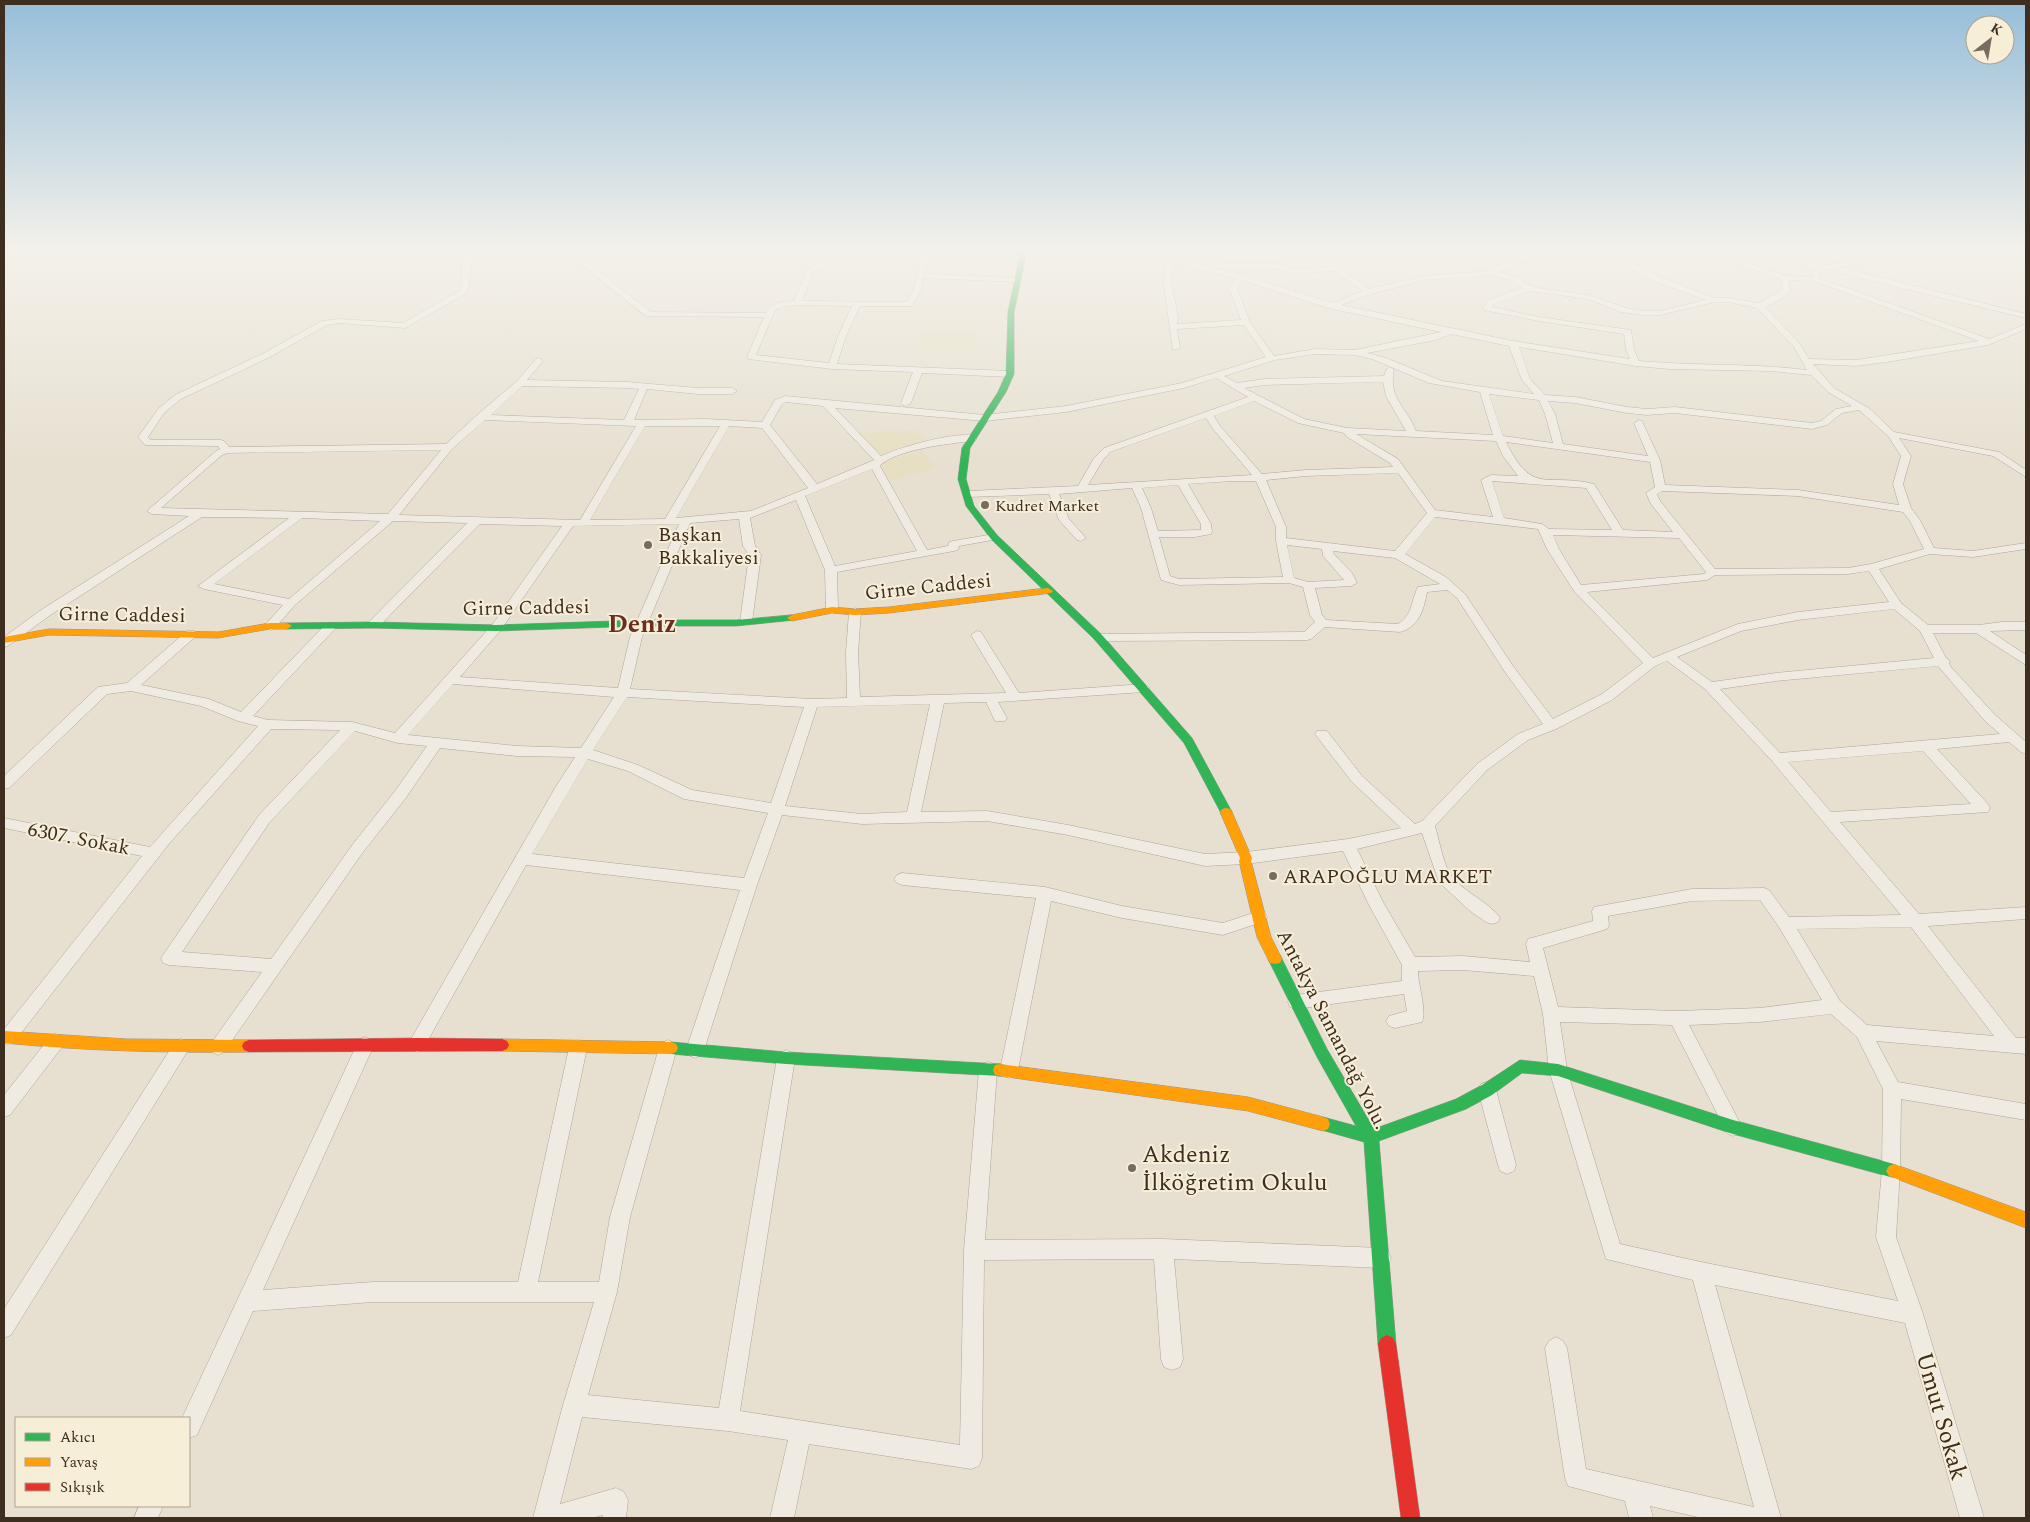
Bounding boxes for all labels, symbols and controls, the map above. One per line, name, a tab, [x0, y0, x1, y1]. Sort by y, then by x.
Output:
north arrow	[1965, 15, 2015, 65]
text: K	[1986, 17, 2007, 41]
place label: Kudret Market	[995, 494, 1100, 518]
marker: Kudret Market	[979, 499, 991, 511]
place label: Başkan Bakkaliyesi	[658, 520, 759, 573]
marker: Başkan Bakkaliyesi	[642, 539, 654, 551]
street label: Girne Caddesi	[863, 565, 993, 609]
street label: Girne Caddesi	[462, 592, 590, 624]
street label: Girne Caddesi	[58, 599, 186, 631]
district label: Deniz	[608, 606, 676, 644]
street label: 6307. Sokak	[25, 814, 132, 864]
place label: ARAPOĞLU MARKET	[1283, 862, 1492, 892]
marker: ARAPOĞLU MARKET	[1267, 870, 1279, 882]
street label: Antakya Samandağ Yolu.	[1269, 924, 1396, 1135]
place label: Akdeniz İlköğretim Okulu	[1142, 1137, 1327, 1201]
marker: Akdeniz İlköğretim Okulu	[1126, 1162, 1138, 1174]
street label: Umut Sokak	[1906, 1348, 1977, 1485]
legend	[15, 1417, 190, 1507]
text: Akıcı	[60, 1426, 96, 1449]
text: Yavaş	[60, 1451, 98, 1474]
text: Sıkışık	[60, 1476, 105, 1499]

